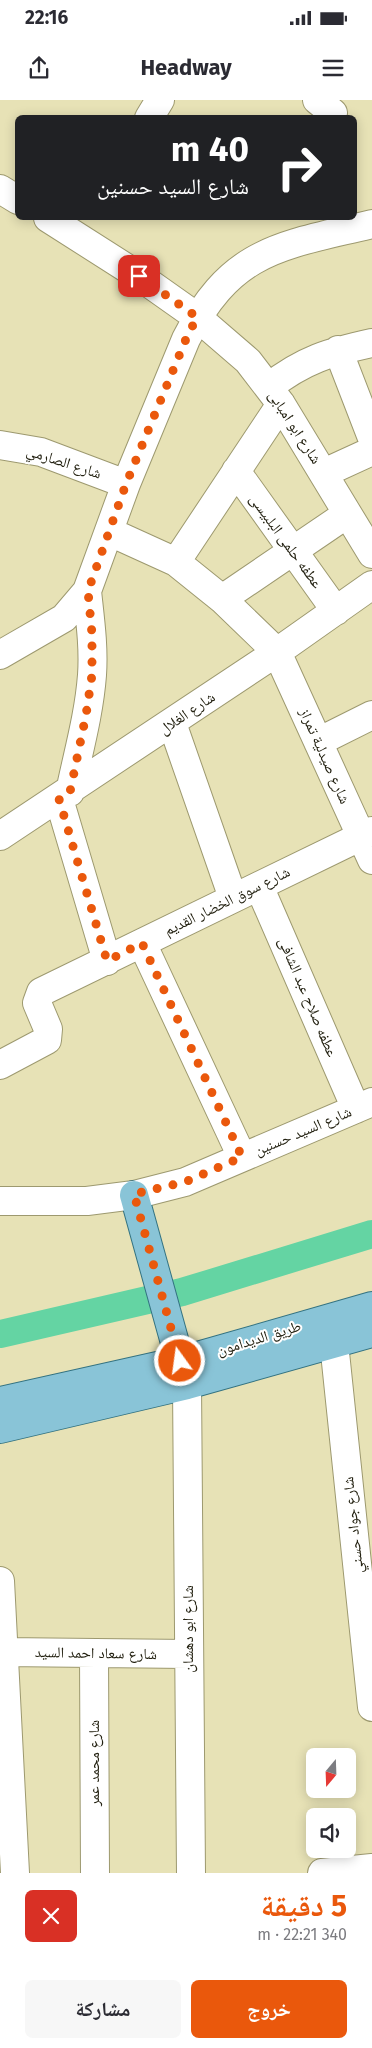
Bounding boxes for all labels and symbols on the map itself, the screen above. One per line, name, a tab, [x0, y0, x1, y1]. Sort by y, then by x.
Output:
pin	[118, 255, 160, 297]
street label: شارع ابو امبابى	[264, 387, 326, 468]
street label: شارع الصارمي	[23, 441, 104, 485]
street label: عطفه حلمى البلبيسى	[245, 490, 326, 593]
street label: شارع الغلال	[156, 688, 219, 739]
street label: شارع صيدلية تمراز	[295, 704, 354, 807]
street label: شارع سوق الخضار القديم	[161, 863, 293, 940]
street label: عطفه صلاح عبد الشافى	[274, 934, 341, 1060]
street label: شارع السيد حسنين	[252, 1102, 355, 1160]
street label: طريق الديدامون	[215, 1317, 304, 1360]
position arrow	[153, 1334, 205, 1386]
street label: شارع جواد حسني	[339, 1475, 370, 1574]
street label: شارع ابو دهشان	[179, 1585, 198, 1673]
street label: شارع سعاد احمد السيد	[35, 1643, 157, 1664]
street label: شارع محمد عمر	[85, 1720, 104, 1807]
north arrow	[306, 1748, 356, 1798]

